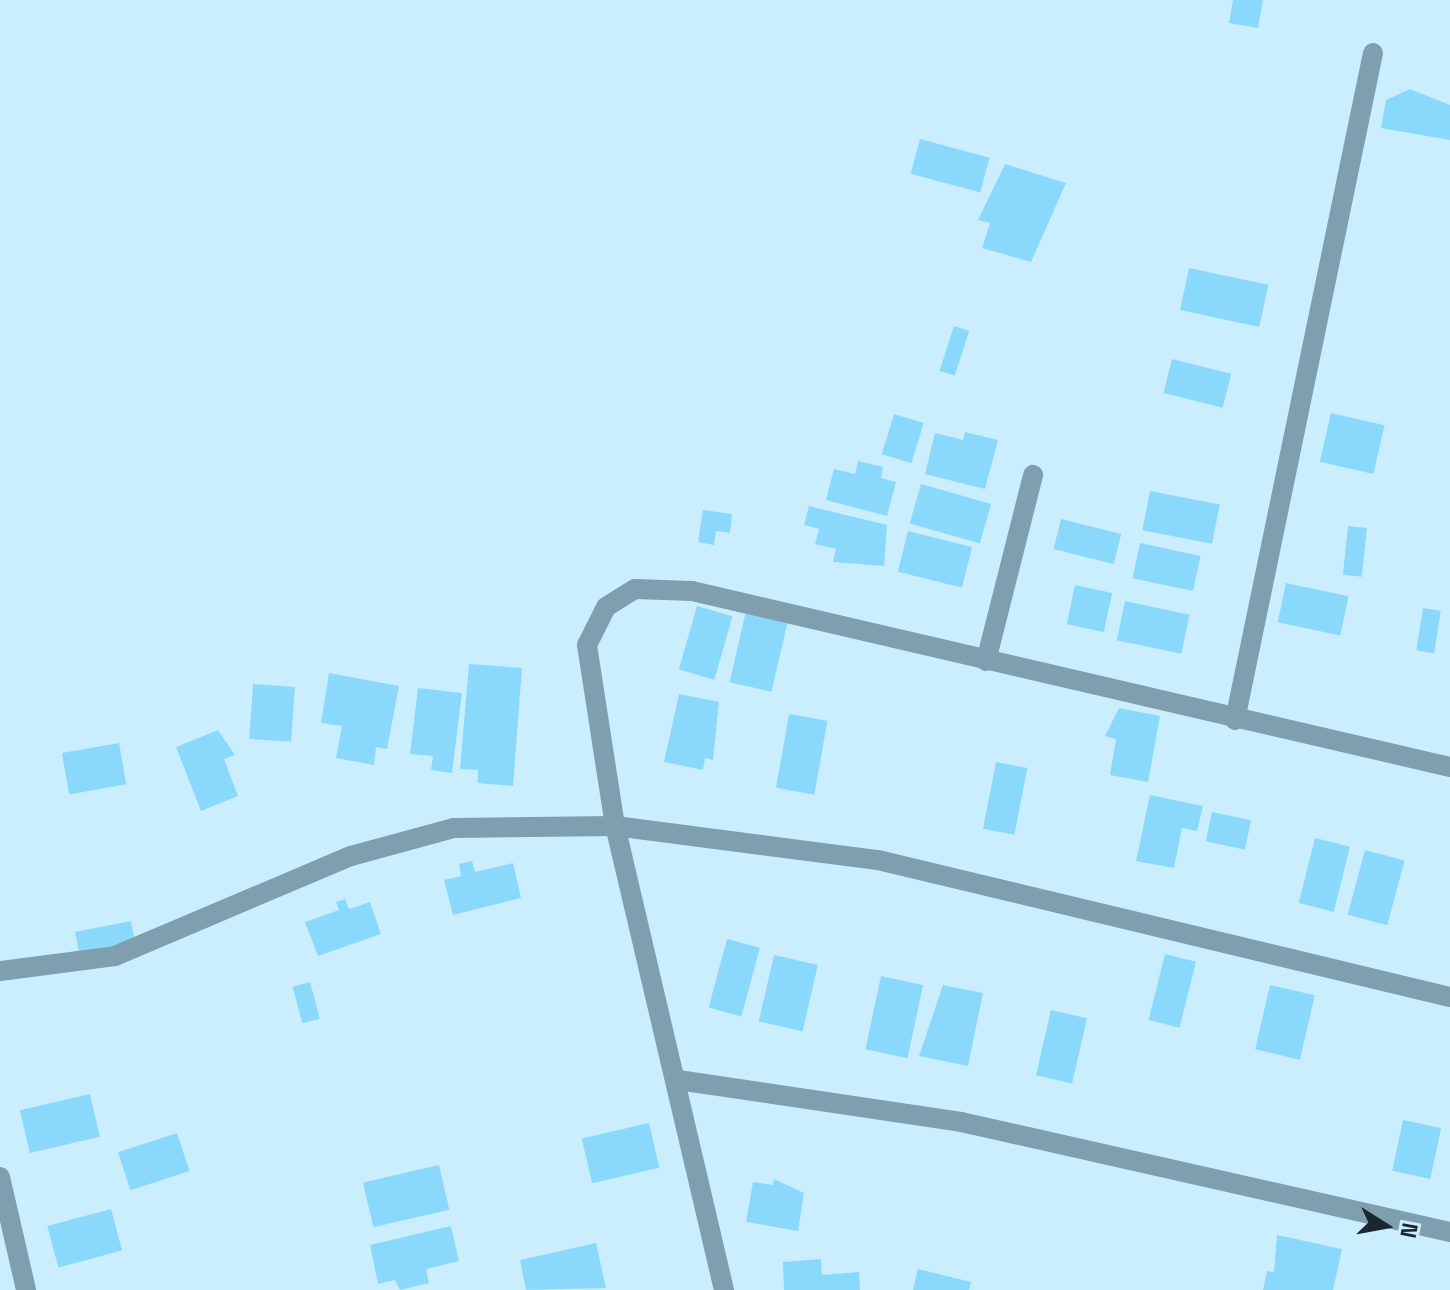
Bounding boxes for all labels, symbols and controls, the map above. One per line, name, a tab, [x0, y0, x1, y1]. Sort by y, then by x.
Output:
north arrow	[1346, 1186, 1426, 1266]
text: N	[1394, 1221, 1425, 1240]

